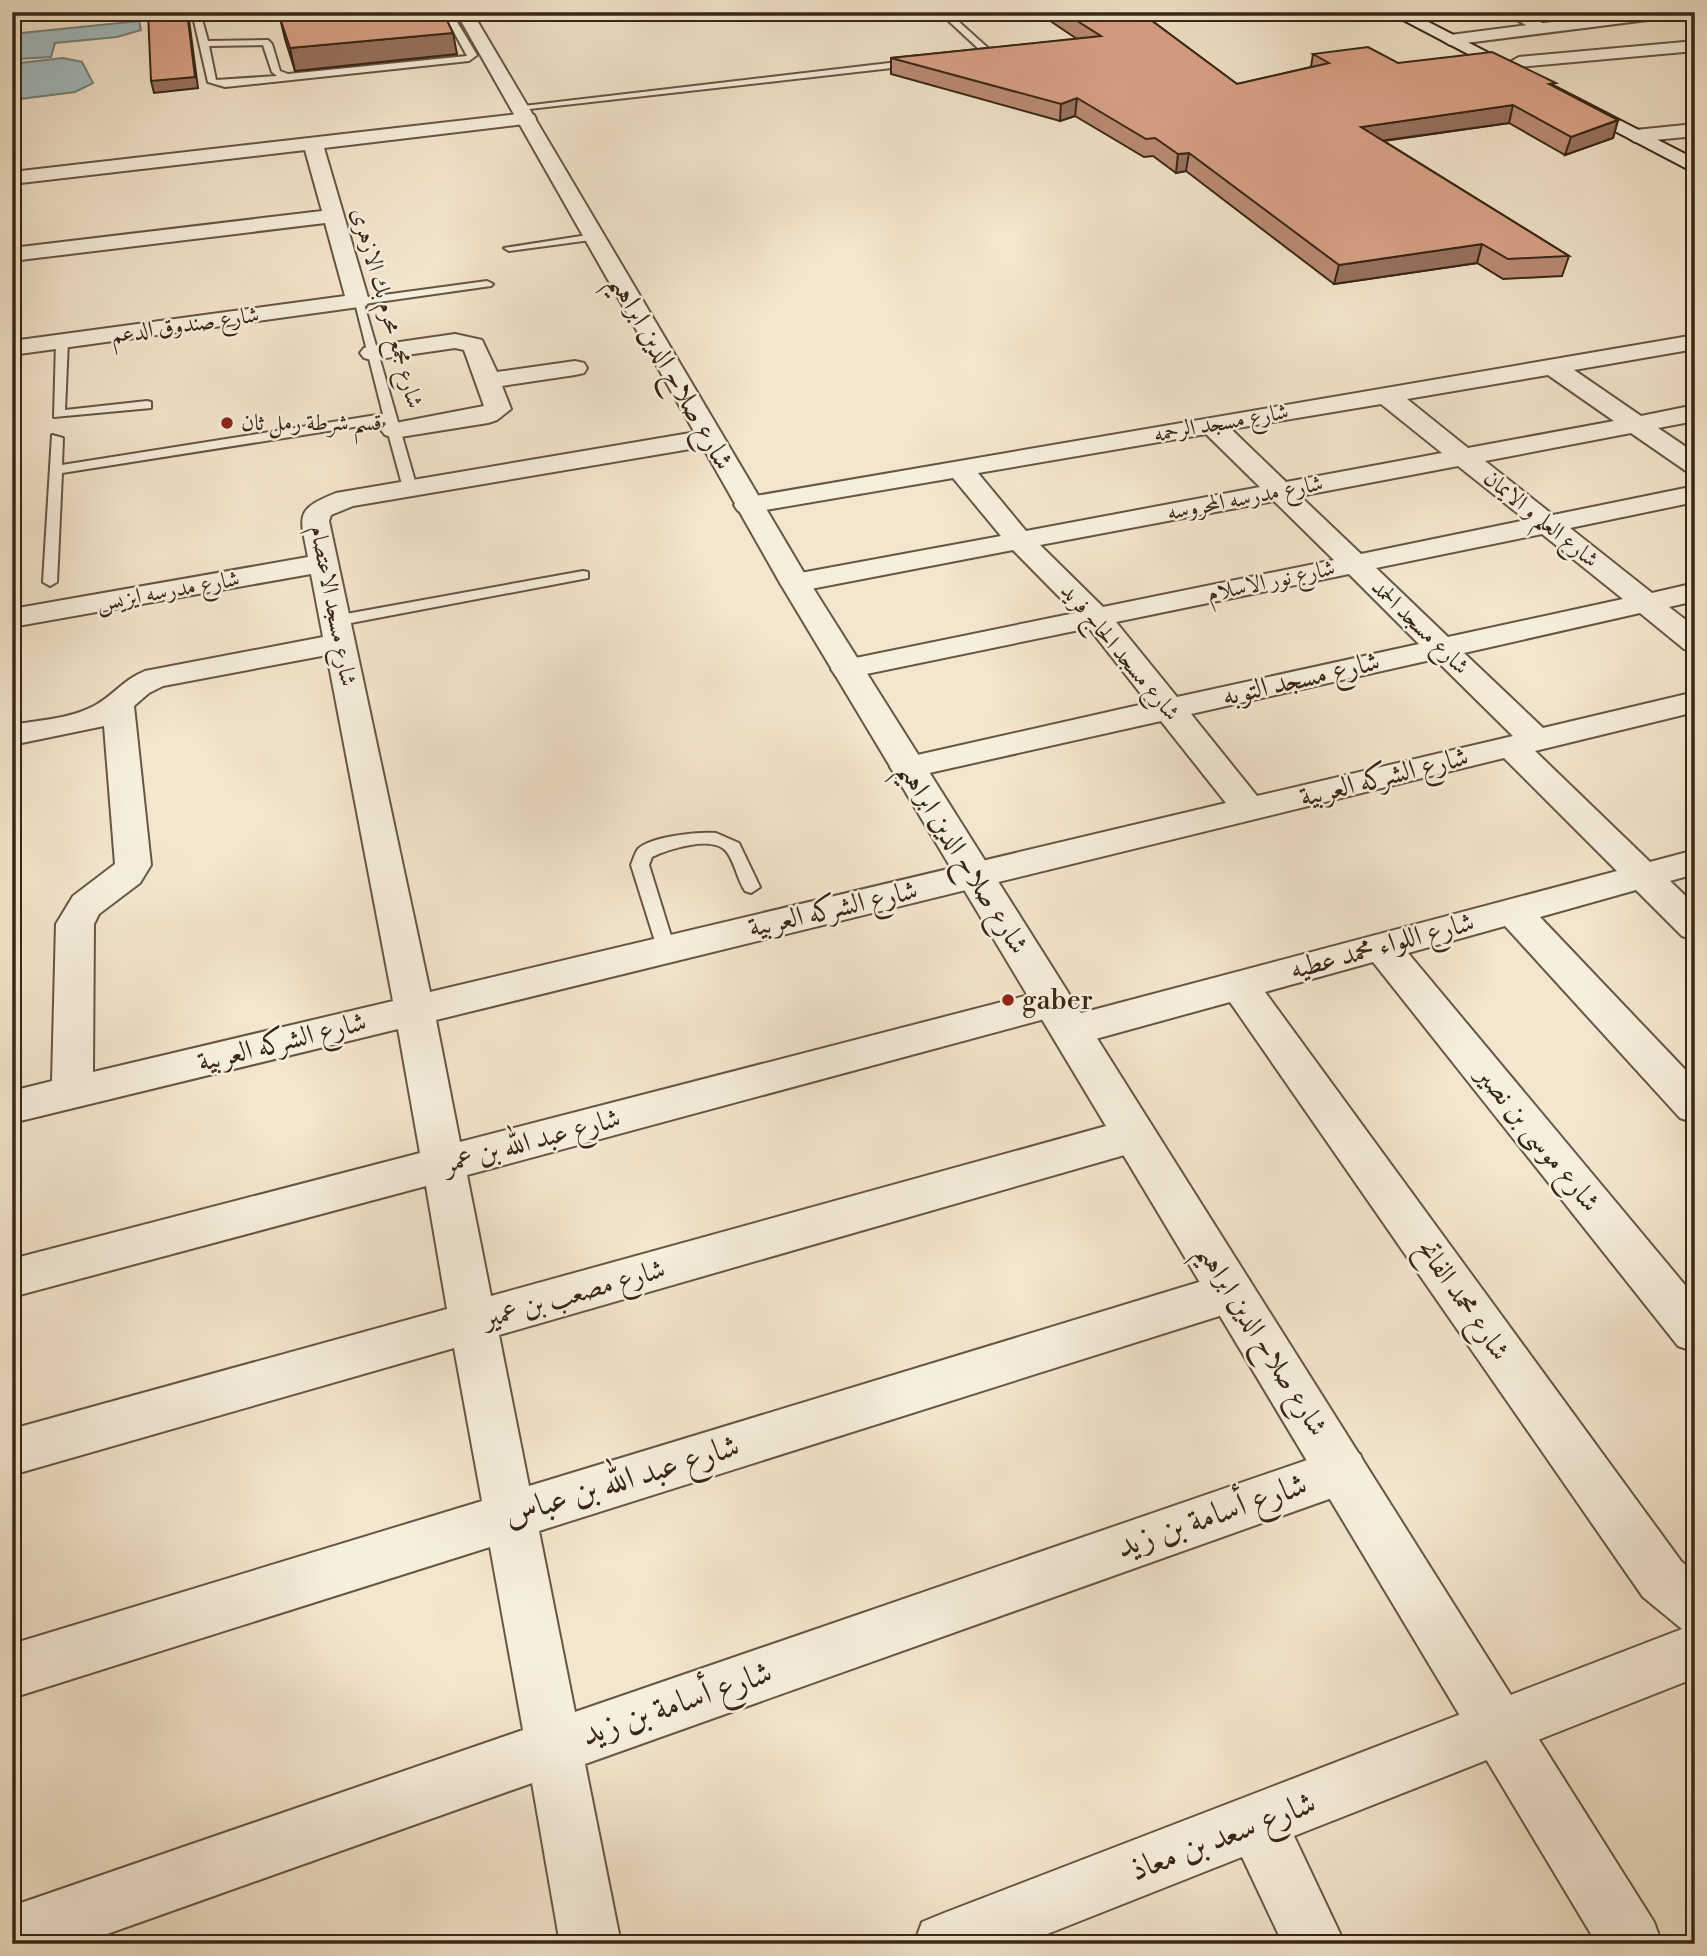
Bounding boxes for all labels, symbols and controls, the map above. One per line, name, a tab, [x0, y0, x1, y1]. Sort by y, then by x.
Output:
street label: شارع مجمع محرم بك الازهرى	[339, 205, 429, 413]
street label: شارع صلاح الدين ابراهيم	[593, 268, 741, 481]
street label: شارع صندوق الدعم	[109, 301, 262, 356]
street label: شارع مسجد الرحمه	[1151, 397, 1292, 454]
place label: قسم شرطة رمل ثان	[241, 409, 382, 445]
marker: قسم شرطة رمل ثان	[219, 415, 235, 431]
street label: شارع العلم و الايمان	[1473, 464, 1604, 580]
street label: شارع مدرسه المحروسه	[1165, 469, 1326, 532]
street label: شارع مسجد الاعتصام	[299, 523, 362, 690]
street label: شارع نور الاسلام	[1205, 554, 1339, 613]
street label: شارع مدرسه ايزيس	[94, 565, 243, 622]
street label: شارع مسجد الحمد	[1362, 573, 1475, 684]
street label: شارع مسجد الحاج فريد	[1050, 578, 1186, 730]
street label: شارع مسجد التوبه	[1219, 644, 1384, 719]
street label: شارع الشركه العربية	[1296, 739, 1473, 820]
street label: شارع صلاح الدين ابراهيم	[882, 755, 1036, 966]
street label: شارع الشركه العربية	[745, 873, 922, 950]
street label: شارع اللواء محمد عطيه	[1286, 905, 1479, 992]
place label: gaber	[1022, 983, 1093, 1018]
marker: gaber	[1000, 992, 1016, 1008]
street label: شارع الشركه العربية	[194, 1004, 371, 1085]
street label: شارع موسى بن نصير	[1462, 1056, 1608, 1222]
street label: شارع عبد الله بن عمر	[435, 1096, 626, 1187]
street label: شارع محمد الفاتح	[1404, 1233, 1517, 1371]
street label: شارع صلاح الدين ابراهيم	[1181, 1237, 1335, 1448]
street label: شارع مصعب بن عمير	[476, 1251, 671, 1342]
street label: شارع عبد الله بن عباس	[497, 1419, 746, 1542]
street label: شارع أسامة بن زيد	[1110, 1459, 1315, 1573]
street label: شارع أسامة بن زيد	[575, 1647, 780, 1761]
street label: شارع سعد بن معاذ	[1124, 1783, 1324, 1897]

